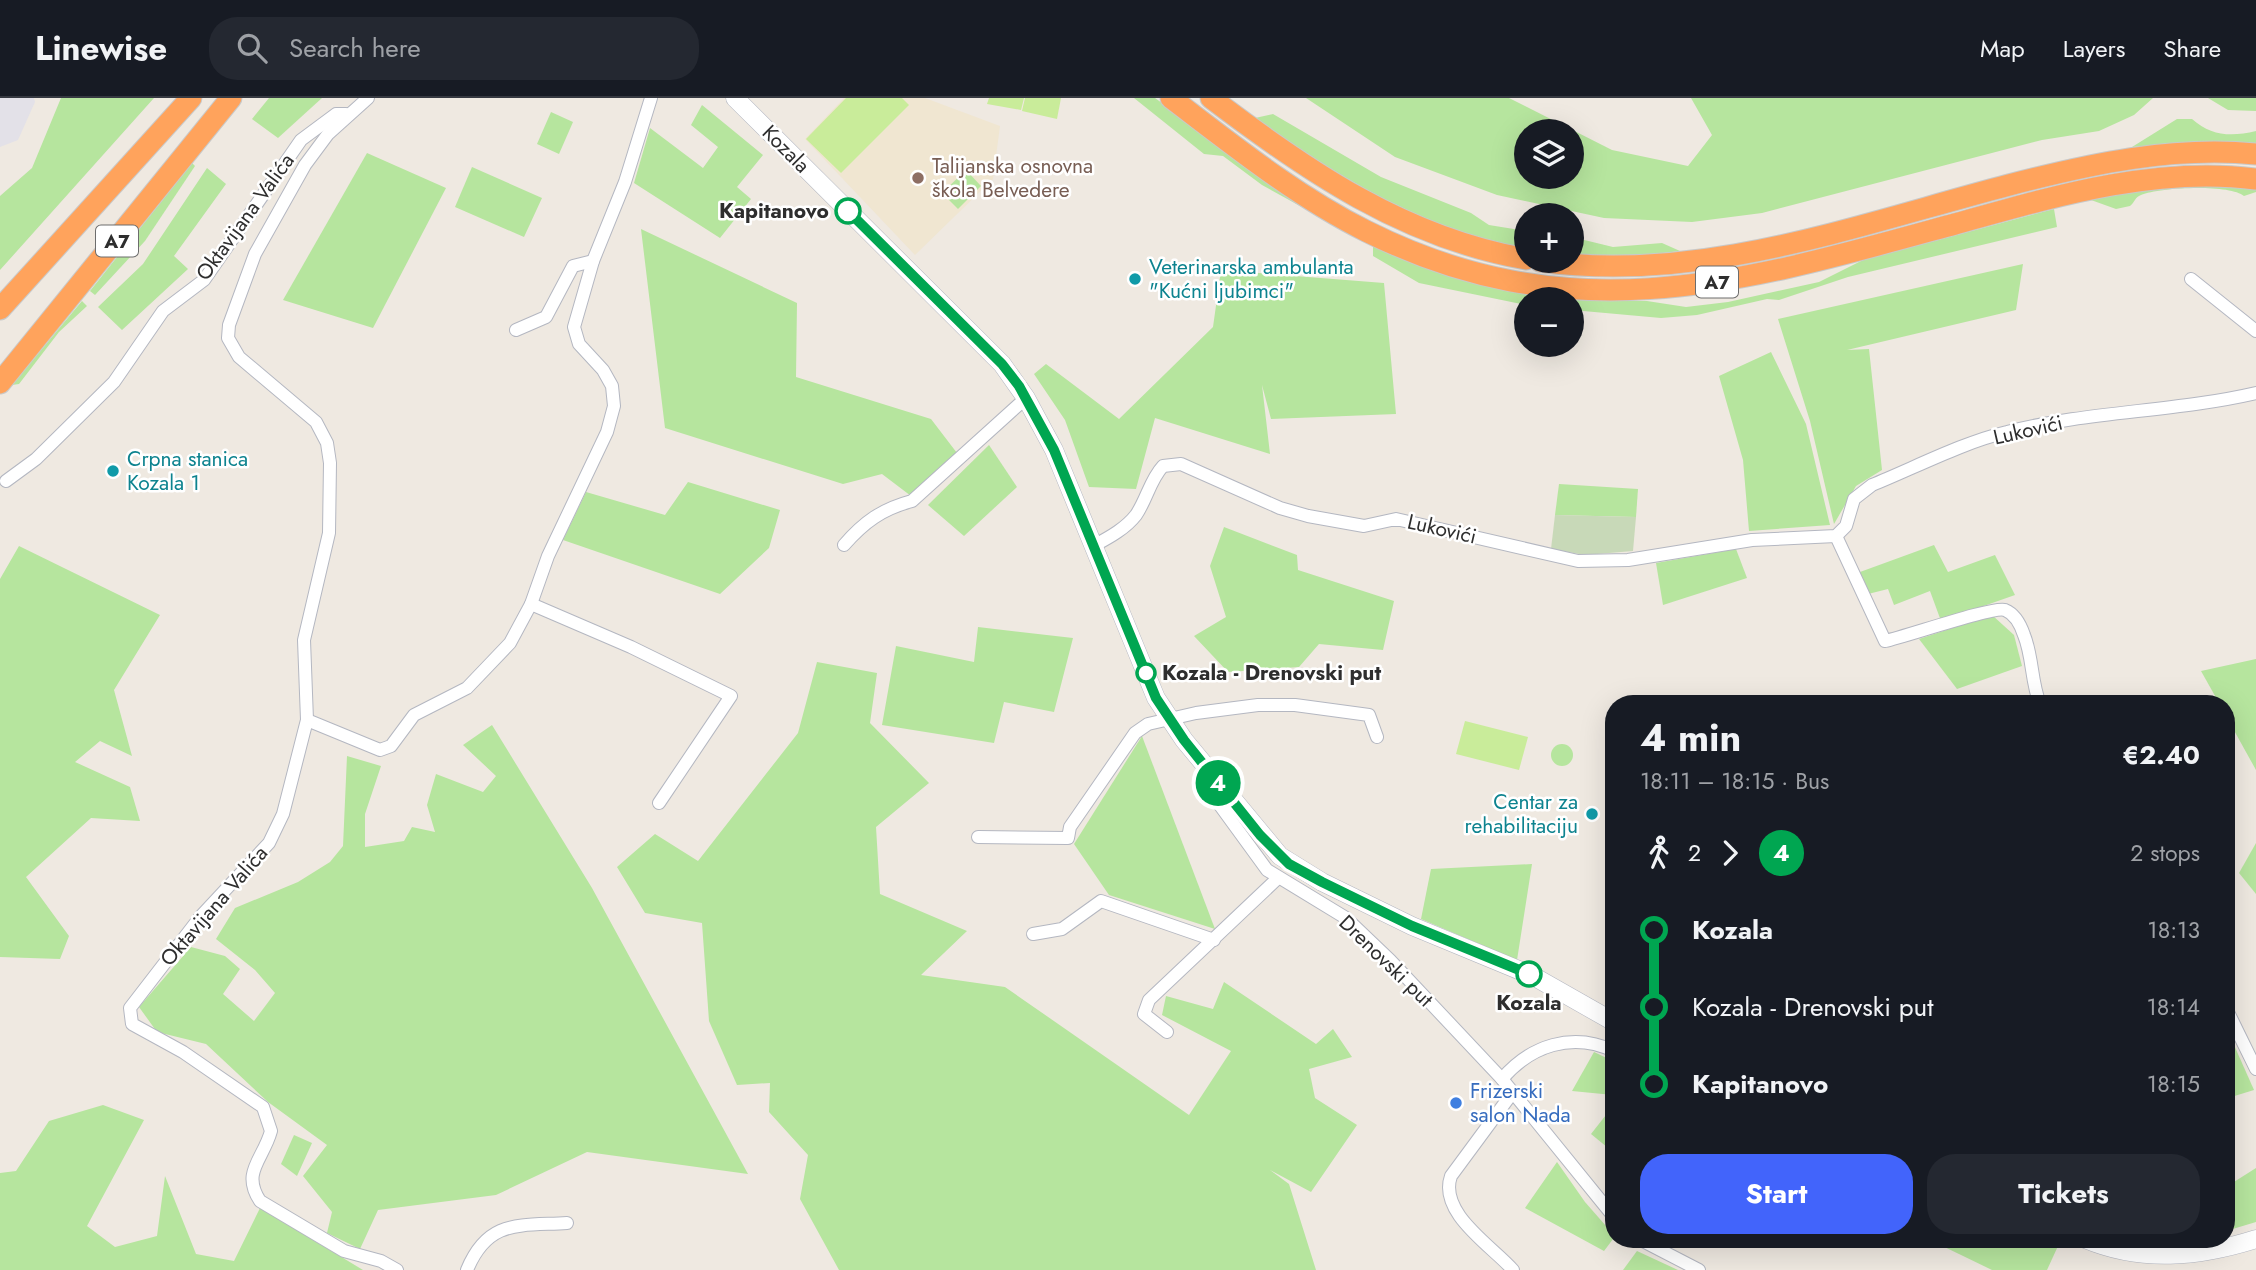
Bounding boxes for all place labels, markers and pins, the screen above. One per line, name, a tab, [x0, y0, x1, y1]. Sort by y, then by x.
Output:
place label: Talijanska osnovna škola Belvedere	[932, 151, 1093, 205]
marker: Talijanska osnovna škola Belvedere	[910, 170, 926, 186]
place label: Kapitanovo	[719, 196, 829, 226]
marker: Kapitanovo	[835, 198, 861, 224]
place label: Veterinarska ambulanta "Kućni ljubimci"	[1149, 252, 1354, 306]
marker: Veterinarska ambulanta "Kućni ljubimci"	[1127, 271, 1143, 287]
place label: Crpna stanica Kozala 1	[127, 444, 248, 498]
marker: Crpna stanica Kozala 1	[105, 463, 121, 479]
place label: Kozala - Drenovski put	[1162, 658, 1381, 688]
marker: Kozala - Drenovski put	[1136, 663, 1156, 683]
place label: Centar za rehabilitaciju	[1465, 787, 1578, 841]
marker: Centar za rehabilitaciju	[1584, 806, 1600, 822]
marker: Kozala	[1516, 961, 1542, 987]
place label: Kozala	[1496, 988, 1562, 1018]
place label: Frizerski salon Nada	[1470, 1076, 1571, 1130]
marker: Frizerski salon Nada	[1448, 1095, 1464, 1111]

